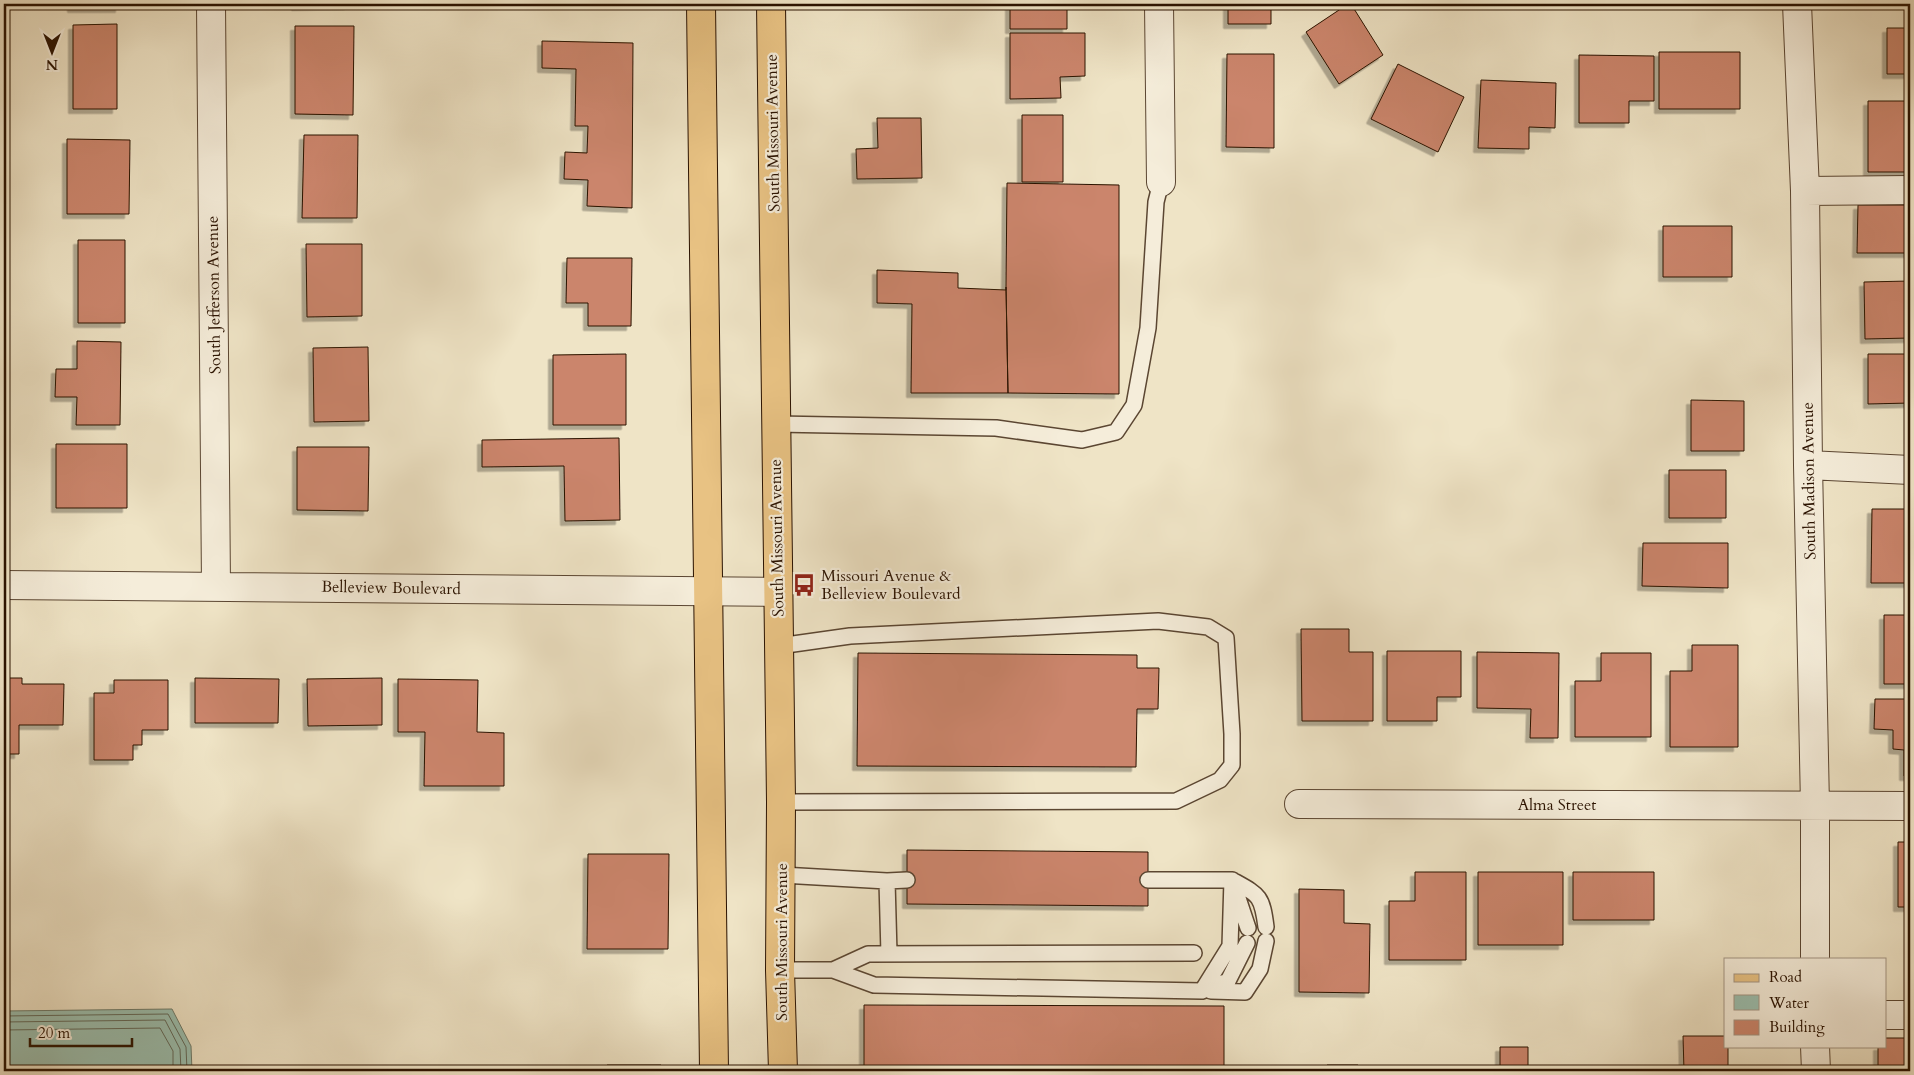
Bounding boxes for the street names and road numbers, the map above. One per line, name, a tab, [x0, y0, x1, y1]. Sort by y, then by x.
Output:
street label: South Missouri Avenue	[761, 54, 785, 212]
street label: South Jefferson Avenue	[202, 216, 226, 374]
street label: South Madison Avenue	[1797, 402, 1821, 560]
street label: South Missouri Avenue	[765, 459, 789, 617]
street label: Belleview Boulevard	[321, 576, 461, 600]
street label: Alma Street	[1518, 794, 1596, 816]
street label: South Missouri Avenue	[771, 863, 793, 1021]

